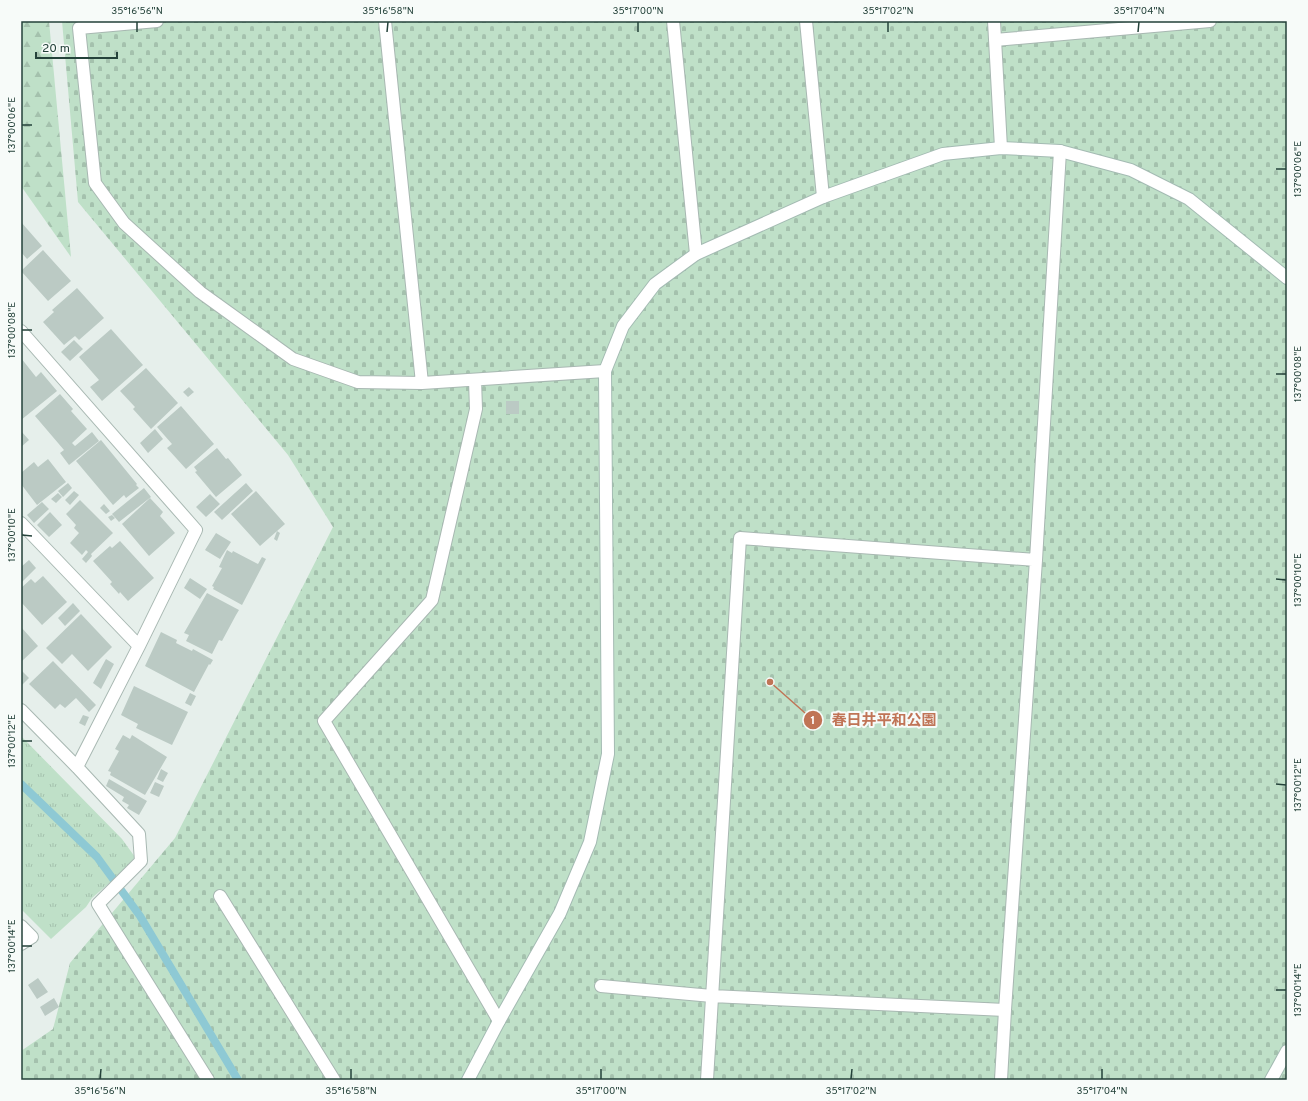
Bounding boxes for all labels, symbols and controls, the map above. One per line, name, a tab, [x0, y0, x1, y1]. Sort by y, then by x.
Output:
text: 35°16'56"N	[111, 5, 163, 18]
text: 35°16'58"N	[362, 5, 414, 18]
text: 35°17'00"N	[612, 5, 664, 18]
text: 35°17'02"N	[862, 5, 914, 18]
text: 35°17'04"N	[1113, 5, 1165, 18]
scale bar	[36, 34, 117, 60]
text: 20 m	[42, 41, 70, 57]
text: 137°00'06"E	[6, 97, 19, 153]
text: 137°00'06"E	[1292, 141, 1305, 197]
text: 137°00'08"E	[6, 302, 19, 358]
text: 137°00'08"E	[1292, 346, 1305, 402]
text: 137°00'10"E	[6, 508, 19, 562]
text: 137°00'10"E	[1292, 553, 1305, 607]
callout: 春日井平和公園	[803, 706, 944, 733]
text: 春日井平和公園	[831, 711, 937, 731]
text: 1	[811, 713, 815, 729]
text: 137°00'12"E	[6, 714, 19, 768]
text: 137°00'12"E	[1292, 758, 1305, 812]
text: 137°00'14"E	[6, 919, 19, 973]
text: 137°00'14"E	[1292, 963, 1305, 1017]
text: 35°16'56"N	[74, 1085, 126, 1098]
text: 35°16'58"N	[325, 1085, 377, 1098]
text: 35°17'00"N	[575, 1085, 627, 1098]
text: 35°17'02"N	[825, 1085, 877, 1098]
text: 35°17'04"N	[1076, 1085, 1128, 1098]

